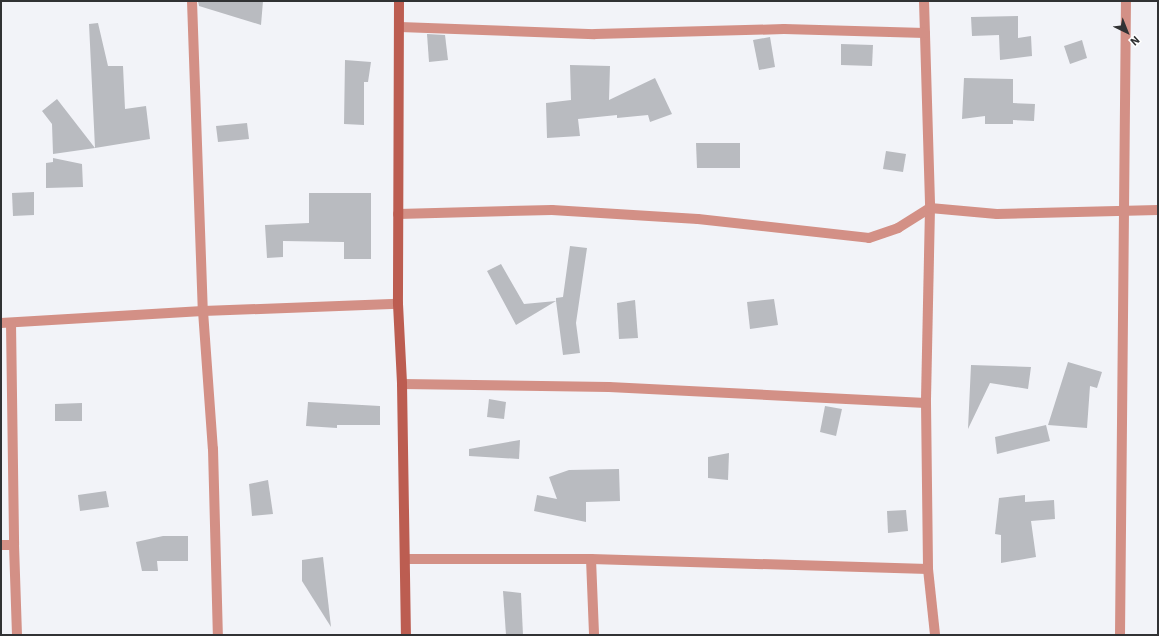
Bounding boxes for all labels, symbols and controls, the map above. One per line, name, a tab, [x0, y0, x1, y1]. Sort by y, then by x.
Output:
north arrow	[1107, 12, 1147, 52]
text: N	[1127, 33, 1143, 49]

